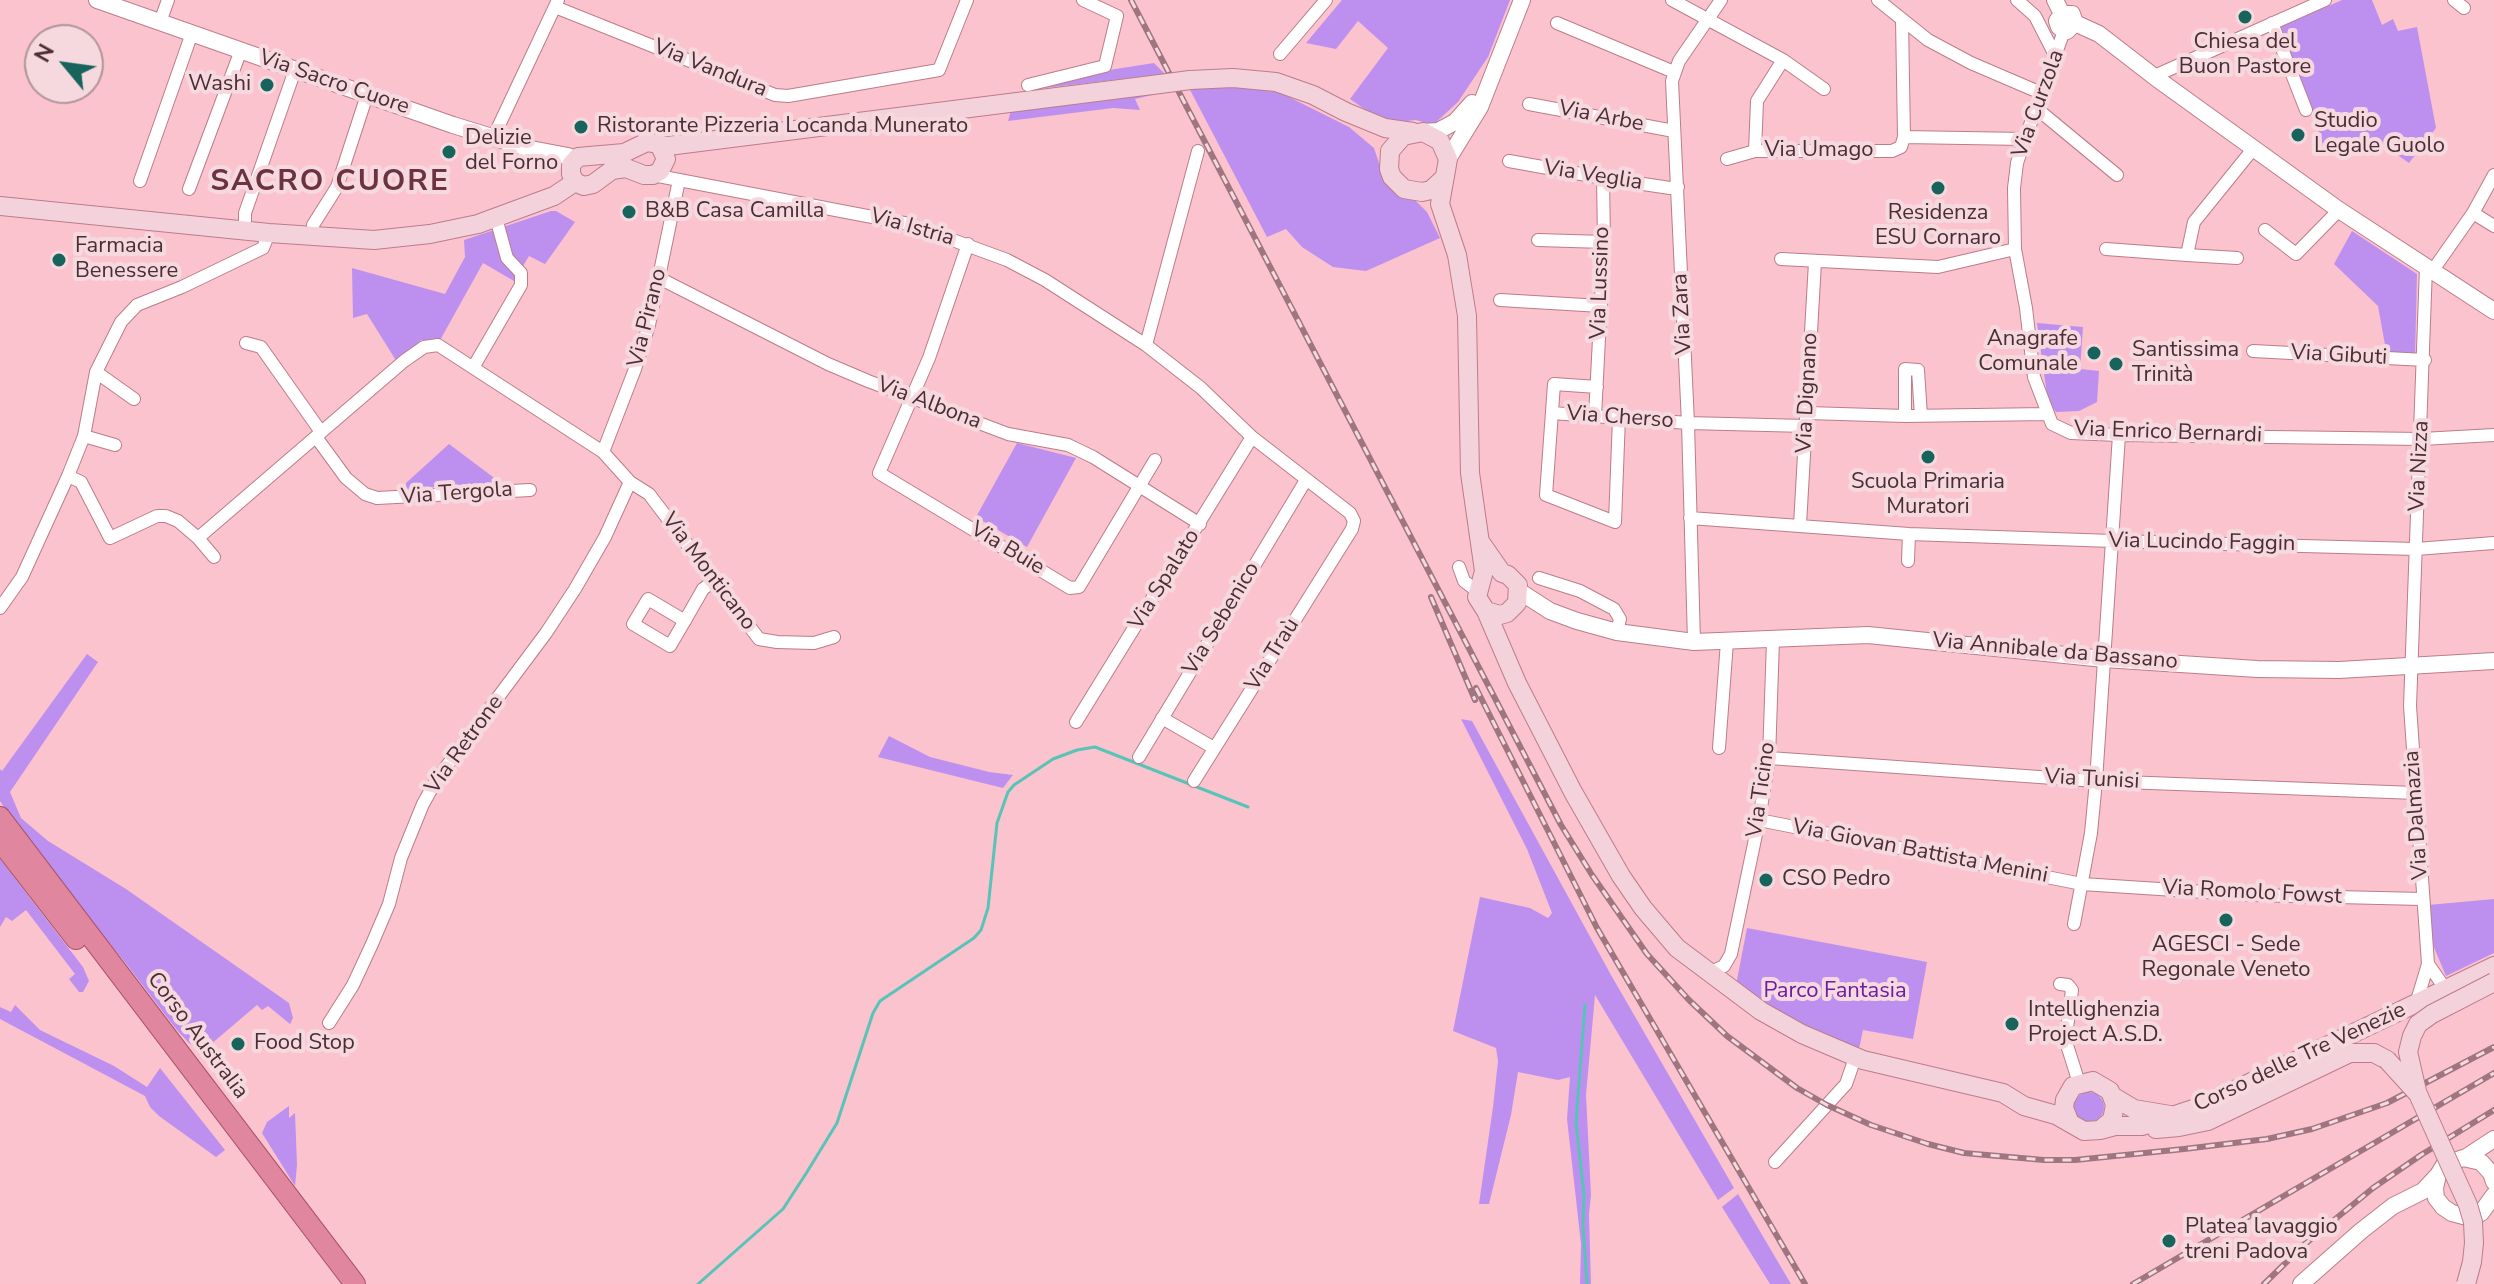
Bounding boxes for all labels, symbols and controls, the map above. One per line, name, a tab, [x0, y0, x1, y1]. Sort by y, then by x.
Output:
marker: Chiesa del Buon Pastore	[2236, 8, 2254, 26]
north arrow	[24, 24, 104, 104]
place label: Chiesa del Buon Pastore	[2179, 30, 2311, 82]
street label: Via Vandura	[649, 34, 771, 104]
text: N	[28, 39, 62, 68]
street label: Via Sacro Cuore	[255, 45, 413, 121]
street label: Via Curzola	[2007, 47, 2071, 161]
place label: Washi	[188, 72, 251, 98]
marker: Washi	[258, 76, 276, 94]
street label: Via Arbe	[1556, 96, 1646, 138]
place label: Studio Legale Guolo	[2314, 109, 2445, 160]
place label: Ristorante Pizzeria Locanda Munerato	[597, 114, 968, 140]
marker: Ristorante Pizzeria Locanda Munerato	[572, 118, 590, 136]
place label: Delizie del Forno	[465, 126, 558, 178]
marker: Studio Legale Guolo	[2289, 126, 2307, 144]
street label: Via Umago	[1764, 138, 1874, 164]
marker: Delizie del Forno	[440, 143, 458, 161]
street label: Via Veglia	[1542, 155, 1644, 197]
district label: SACRO CUORE	[210, 165, 450, 201]
marker: Residenza ESU Cornaro	[1929, 179, 1947, 197]
place label: B&B Casa Camilla	[645, 199, 824, 225]
place label: Residenza ESU Cornaro	[1875, 201, 2001, 252]
marker: B&B Casa Camilla	[620, 203, 638, 221]
street label: Via Istria	[867, 203, 957, 253]
street label: Via Lussino	[1586, 226, 1616, 340]
place label: Farmacia Benessere	[75, 234, 178, 286]
marker: Farmacia Benessere	[50, 251, 68, 269]
street label: Via Pirano	[623, 266, 673, 370]
street label: Via Zara	[1668, 273, 1698, 355]
place label: Anagrafe Comunale	[1978, 327, 2078, 378]
street label: Via Dignano	[1792, 332, 1824, 454]
place label: Santissima Trinità	[2132, 338, 2239, 390]
street label: Via Gibuti	[2290, 340, 2388, 372]
marker: Anagrafe Comunale	[2085, 344, 2103, 362]
marker: Santissima Trinità	[2107, 355, 2125, 373]
street label: Via Albona	[873, 372, 985, 436]
street label: Via Cherso	[1566, 401, 1674, 435]
street label: Via Enrico Bernardi	[2074, 417, 2262, 449]
street label: Via Nizza	[2404, 420, 2436, 512]
marker: Scuola Primaria Muratori	[1919, 448, 1937, 466]
place label: Scuola Primaria Muratori	[1851, 470, 2005, 522]
street label: Via Tergola	[400, 477, 514, 511]
street label: Via Monticano	[655, 508, 761, 636]
street label: Via Buie	[965, 517, 1049, 581]
street label: Via Spalato	[1124, 525, 1206, 635]
street label: Via Lucindo Faggin	[2108, 528, 2296, 558]
street label: Via Sebenico	[1178, 558, 1266, 680]
street label: Via Traù	[1240, 614, 1306, 696]
street label: Via Annibale da Bassano	[1931, 628, 2179, 676]
street label: Via Retrone	[420, 690, 510, 800]
street label: Via Ticino	[1742, 741, 1782, 839]
street label: Via Dalmazia	[2399, 749, 2435, 881]
street label: Via Tunisi	[2044, 764, 2140, 796]
street label: Via Giovan Battista Menini	[1790, 814, 2050, 890]
place label: CSO Pedro	[1782, 867, 1891, 893]
marker: CSO Pedro	[1757, 871, 1775, 889]
street label: Via Romolo Fowst	[2162, 875, 2342, 911]
marker: AGESCI - Sede Regonale Veneto	[2217, 911, 2235, 929]
place label: AGESCI - Sede Regonale Veneto	[2142, 933, 2310, 984]
street label: Corso Australia	[141, 967, 253, 1105]
park label: Parco Fantasia	[1763, 979, 1907, 1005]
street label: Corso delle Tre Venezie	[2190, 997, 2410, 1119]
place label: Intellighenzia Project A.S.D.	[2028, 998, 2163, 1050]
marker: Intellighenzia Project A.S.D.	[2003, 1015, 2021, 1033]
place label: Food Stop	[254, 1031, 355, 1057]
marker: Food Stop	[229, 1035, 247, 1053]
place label: Platea lavaggio treni Padova	[2185, 1215, 2338, 1266]
marker: Platea lavaggio treni Padova	[2160, 1232, 2178, 1250]

